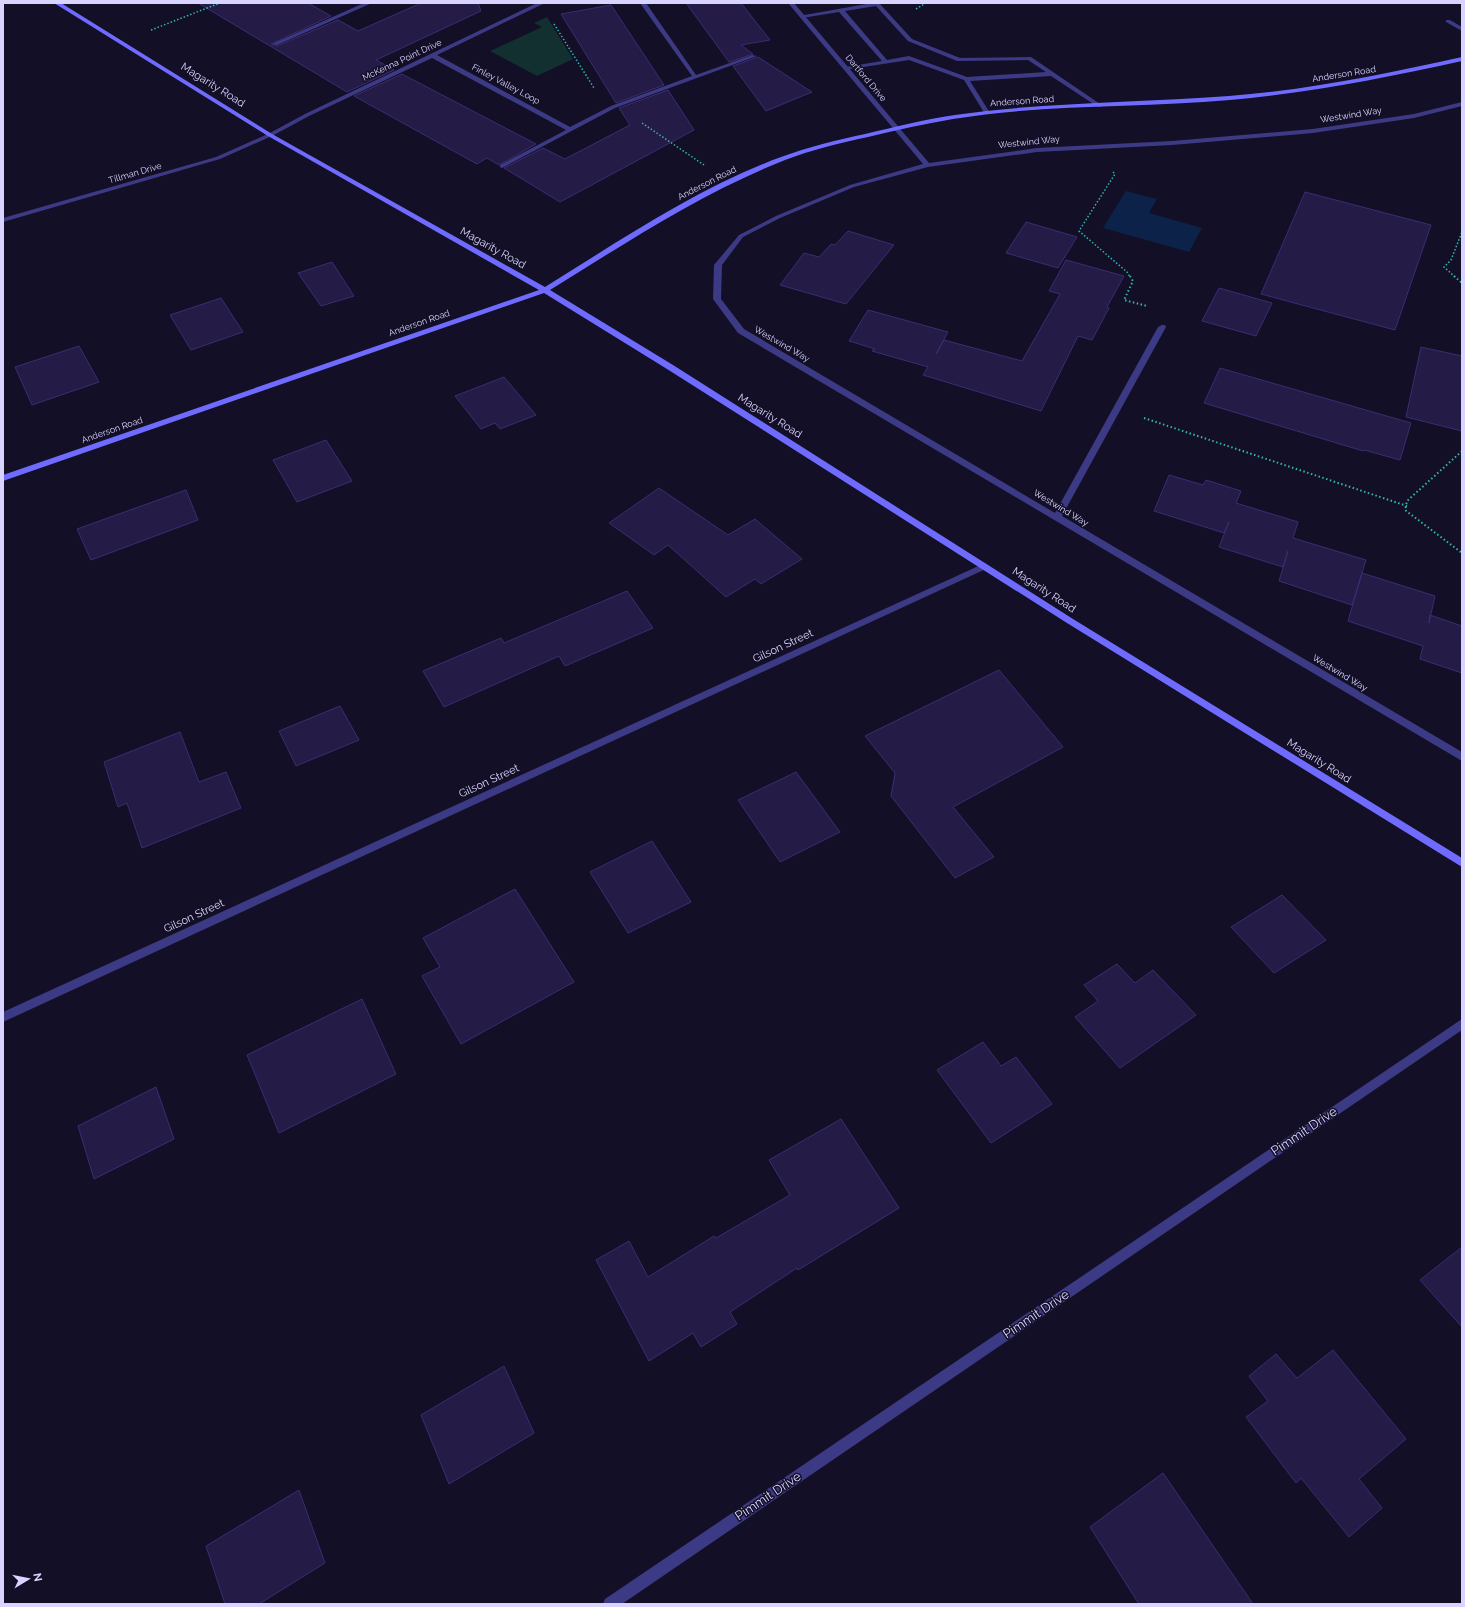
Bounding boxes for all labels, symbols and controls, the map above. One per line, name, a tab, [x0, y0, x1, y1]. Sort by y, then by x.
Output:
street label: McKenna Point Drive	[361, 37, 444, 83]
street label: Dartford Drive	[844, 53, 889, 104]
street label: Magarity Road	[179, 60, 248, 110]
street label: Finley Valley Loop	[470, 62, 542, 106]
street label: Anderson Road	[1312, 64, 1377, 84]
street label: Anderson Road	[990, 94, 1055, 108]
street label: Westwind Way	[1320, 105, 1383, 125]
street label: Westwind Way	[998, 134, 1061, 150]
street label: Tillman Drive	[107, 160, 163, 185]
street label: Anderson Road	[676, 164, 738, 202]
street label: Magarity Road	[458, 225, 528, 271]
street label: Anderson Road	[387, 308, 451, 338]
street label: Westwind Way	[753, 324, 812, 364]
street label: Magarity Road	[736, 391, 805, 441]
street label: Anderson Road	[80, 415, 144, 445]
street label: Westwind Way	[1032, 488, 1090, 528]
street label: Magarity Road	[1010, 565, 1078, 615]
street label: Gilson Street	[751, 626, 815, 666]
street label: Westwind Way	[1311, 653, 1369, 693]
street label: Magarity Road	[1285, 736, 1354, 786]
street label: Gilson Street	[457, 761, 521, 801]
street label: Gilson Street	[162, 896, 226, 936]
street label: Pimmit Drive	[1268, 1103, 1340, 1159]
street label: Pimmit Drive	[1000, 1286, 1072, 1342]
street label: Pimmit Drive	[732, 1468, 804, 1524]
north arrow	[8, 1559, 48, 1599]
text: N	[30, 1572, 44, 1583]

